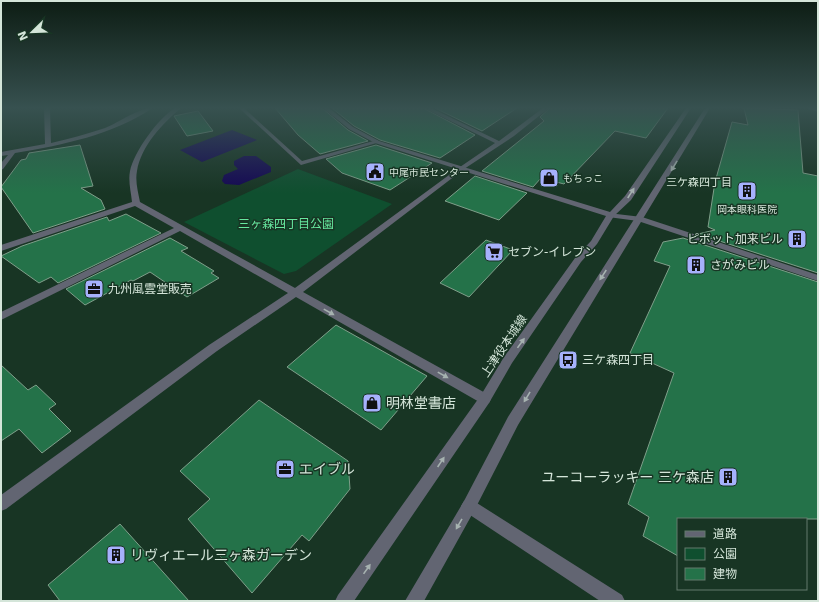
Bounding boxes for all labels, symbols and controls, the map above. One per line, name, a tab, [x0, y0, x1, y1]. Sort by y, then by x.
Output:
north arrow	[12, 12, 52, 52]
text: N	[15, 29, 31, 42]
one-way arrow	[670, 160, 677, 172]
public building icon: 中尾市民センター	[364, 161, 386, 183]
place label: 中尾市民センター	[389, 167, 469, 178]
shop icon: もちっこ	[538, 167, 560, 189]
place label: もちっこ	[563, 173, 603, 184]
district label: 三ケ森四丁目	[666, 176, 732, 189]
building icon: 岡本眼科医院	[736, 180, 758, 202]
one-way arrow	[627, 188, 635, 198]
place label: 岡本眼科医院	[717, 204, 777, 215]
park label: 三ヶ森四丁目公園	[238, 217, 334, 231]
building icon: ピボット加来ビル	[786, 228, 808, 250]
place label: ピボット加来ビル	[687, 232, 783, 246]
supermarket icon: セブン-イレブン	[483, 241, 505, 263]
place label: セブン-イレブン	[508, 245, 596, 259]
building icon: さがみビル	[685, 254, 707, 276]
place label: さがみビル	[710, 258, 770, 272]
one-way arrow	[600, 269, 607, 281]
office icon: 九州風雲堂販売	[83, 278, 105, 300]
place label: 九州風雲堂販売	[108, 282, 192, 296]
one-way arrow	[323, 309, 335, 316]
street label: 上津役本城線	[478, 312, 530, 380]
one-way arrow	[517, 337, 525, 348]
bus stop icon: 三ケ森四丁目	[557, 349, 579, 371]
place label: 三ケ森四丁目	[582, 353, 654, 367]
one-way arrow	[437, 372, 448, 379]
one-way arrow	[524, 391, 531, 403]
shop icon: 明林堂書店	[361, 392, 383, 414]
place label: 明林堂書店	[386, 395, 456, 411]
one-way arrow	[437, 457, 445, 468]
office icon: エイブル	[274, 458, 296, 480]
place label: エイブル	[299, 461, 355, 477]
building icon: ユーコーラッキー 三ケ森店	[717, 466, 739, 488]
place label: ユーコーラッキー 三ケ森店	[542, 469, 714, 485]
one-way arrow	[455, 518, 462, 530]
legend	[677, 518, 807, 590]
text: 道路	[713, 527, 737, 541]
building icon: リヴィエール三ヶ森ガーデン	[105, 544, 127, 566]
place label: リヴィエール三ヶ森ガーデン	[130, 547, 312, 563]
text: 公園	[713, 547, 737, 561]
one-way arrow	[363, 564, 371, 574]
text: 建物	[713, 567, 737, 581]

